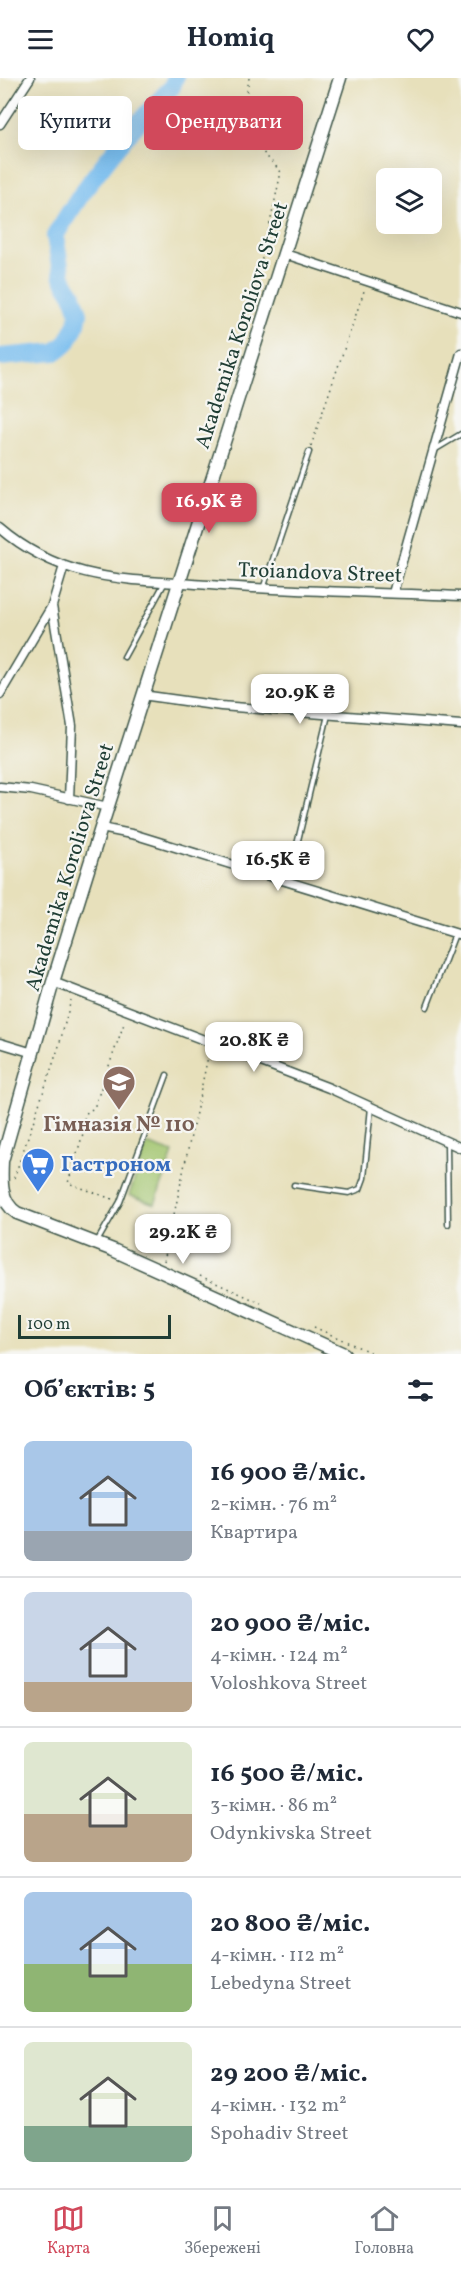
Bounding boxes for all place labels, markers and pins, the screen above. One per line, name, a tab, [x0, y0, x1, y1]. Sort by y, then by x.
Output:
pin: 16.9K ₴	[154, 483, 264, 534]
pin: 20.9K ₴	[245, 674, 355, 725]
pin: 16.5K ₴	[223, 841, 333, 892]
pin: 20.8K ₴	[199, 1022, 309, 1073]
school or university icon: Гімназія № 110	[101, 1064, 137, 1111]
place label: Гімназія № 110	[43, 1111, 195, 1140]
supermarket icon: Гастроном	[20, 1146, 56, 1193]
place label: Гастроном	[61, 1151, 171, 1180]
pin: 29.2K ₴	[128, 1214, 238, 1265]

